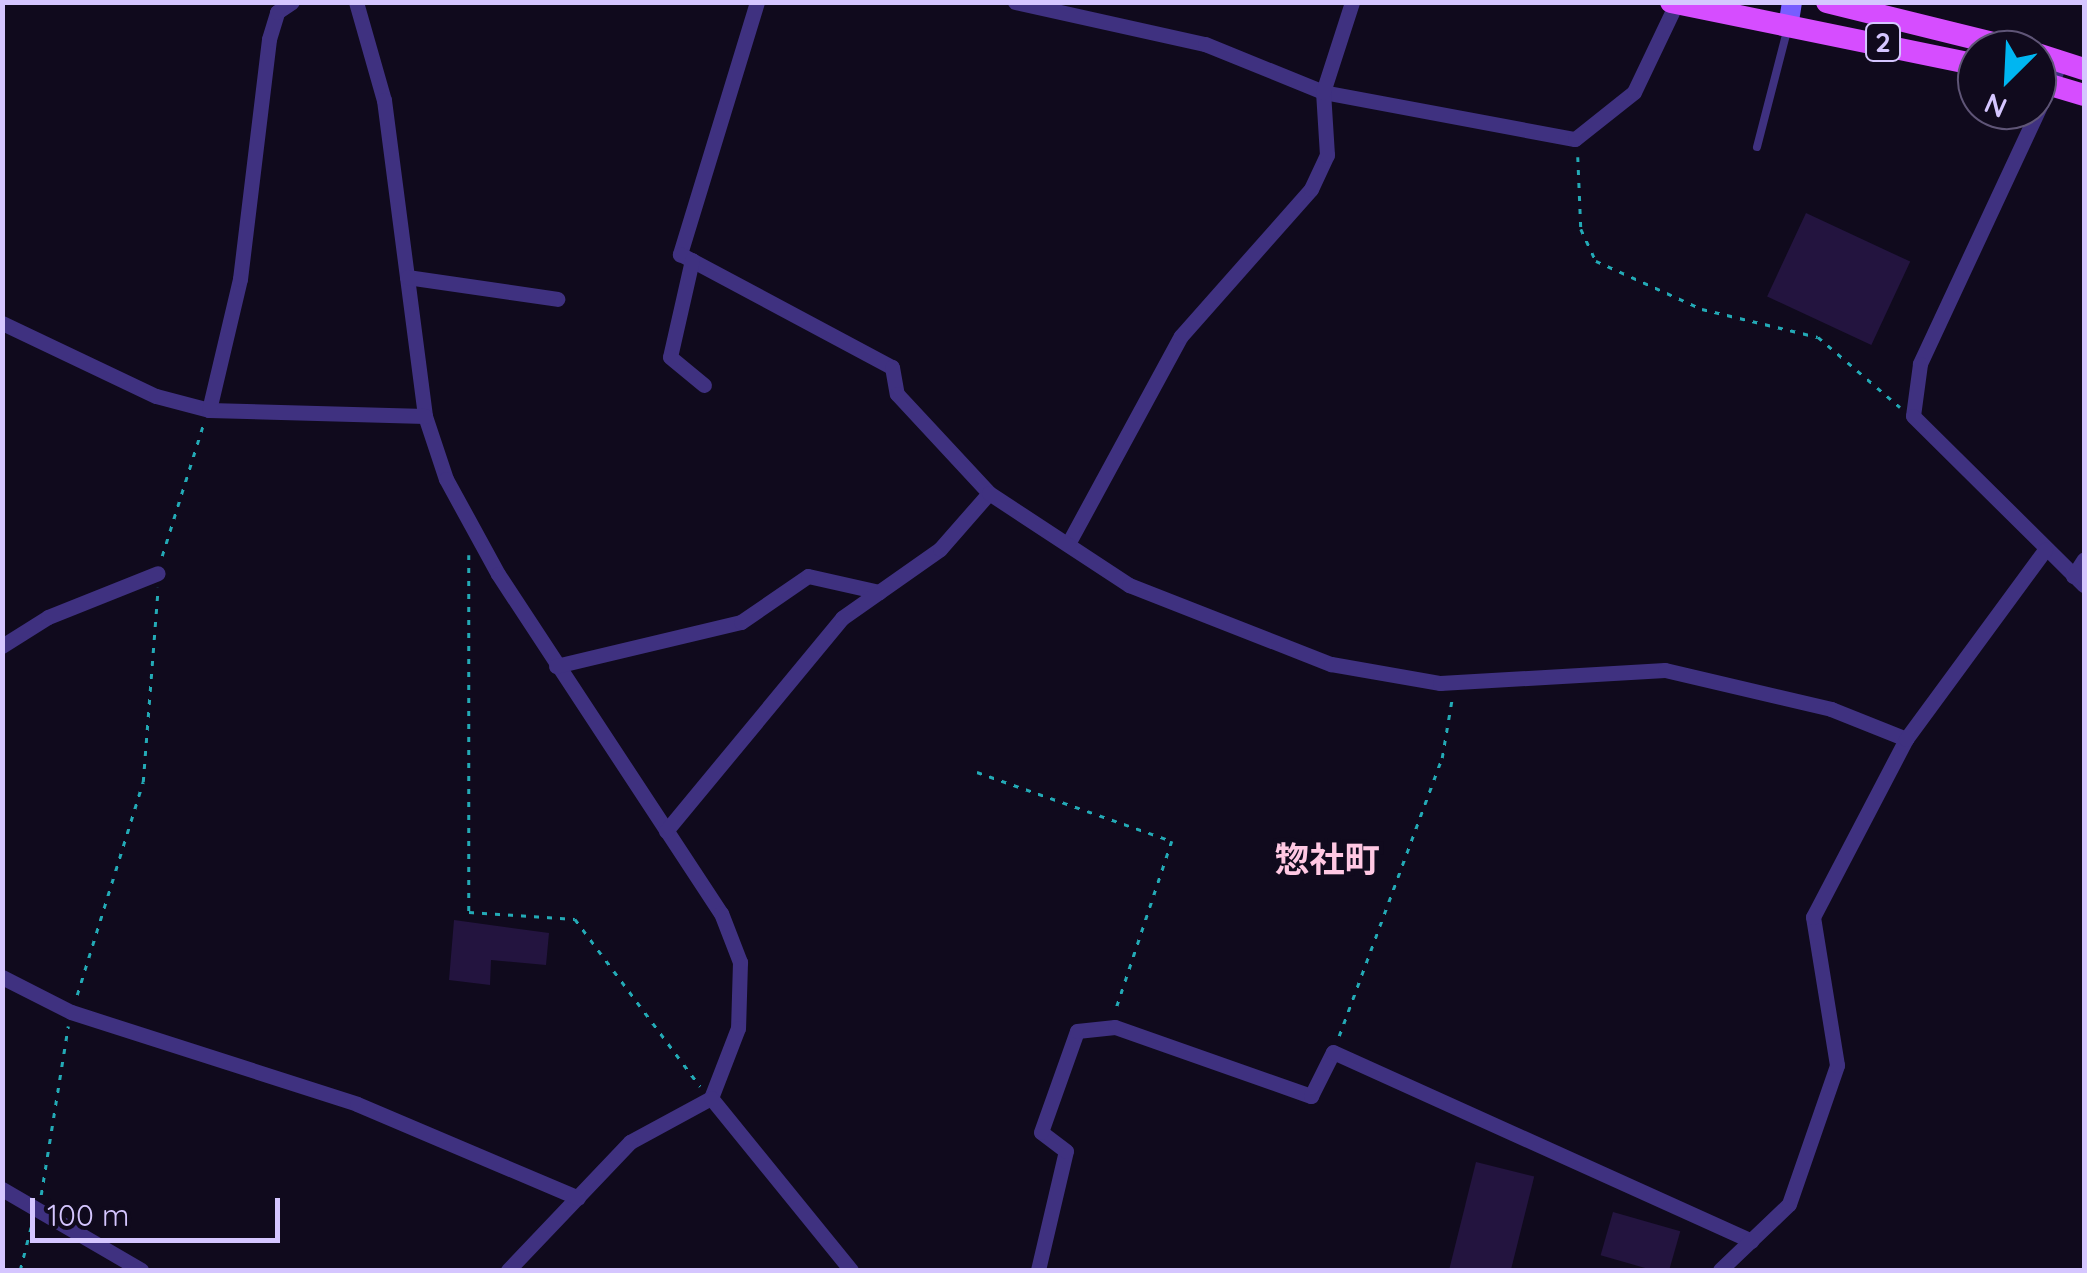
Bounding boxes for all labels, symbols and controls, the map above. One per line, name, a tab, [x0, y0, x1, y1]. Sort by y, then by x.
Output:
road number: 2	[1863, 19, 1903, 65]
north arrow	[1957, 30, 2057, 130]
text: N	[1979, 86, 2012, 126]
district label: 惣社町	[1275, 838, 1379, 880]
scale bar	[35, 1178, 285, 1240]
text: 100 m	[47, 1196, 129, 1234]

